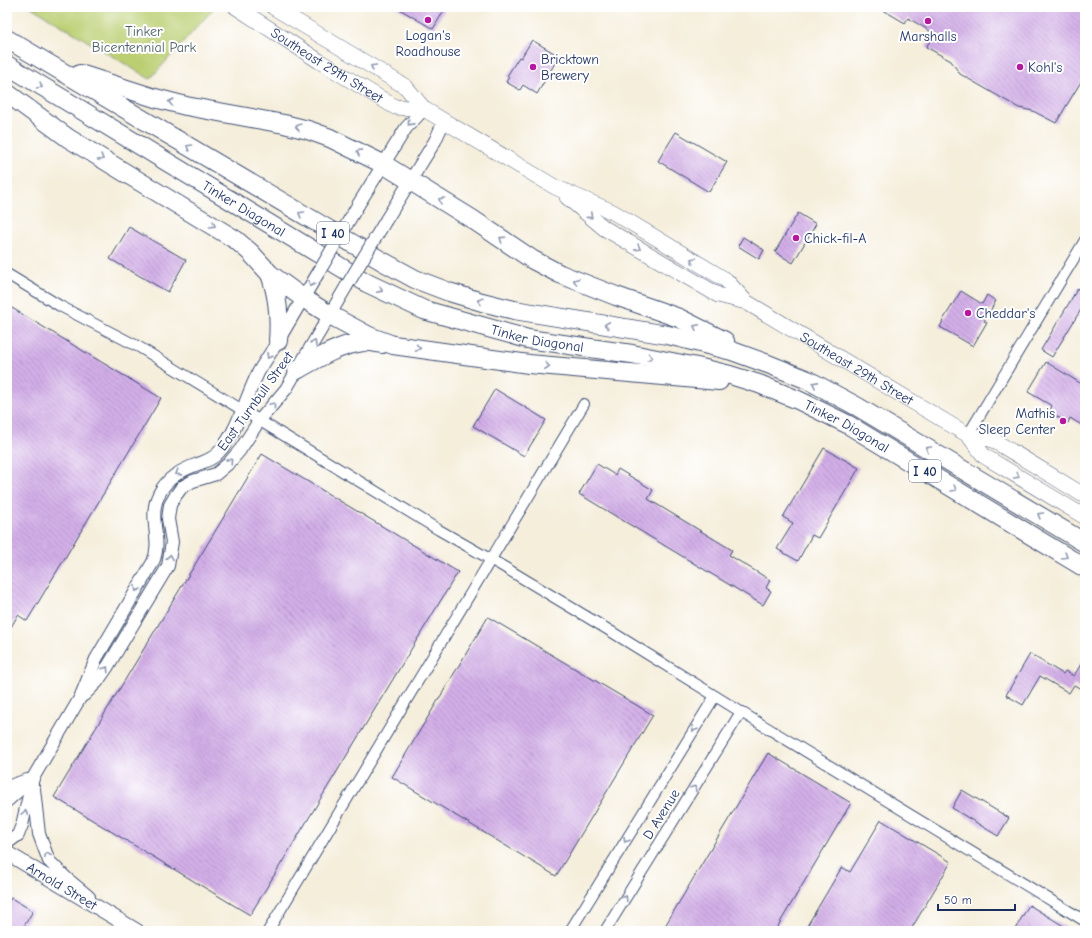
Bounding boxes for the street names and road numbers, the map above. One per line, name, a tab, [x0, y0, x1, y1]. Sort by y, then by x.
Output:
street label: Southeast 29th Street	[268, 24, 387, 107]
street label: Tinker Diagonal	[199, 177, 288, 241]
road number: I 40	[317, 222, 349, 244]
street label: Tinker Diagonal	[489, 321, 585, 356]
street label: Southeast 29th Street	[797, 328, 917, 410]
street label: East Turnbull Street	[214, 348, 298, 454]
street label: Tinker Diagonal	[801, 396, 892, 456]
road number: I 40	[909, 460, 941, 482]
street label: D Avenue	[639, 786, 684, 843]
street label: Arnold Street	[23, 859, 101, 915]

